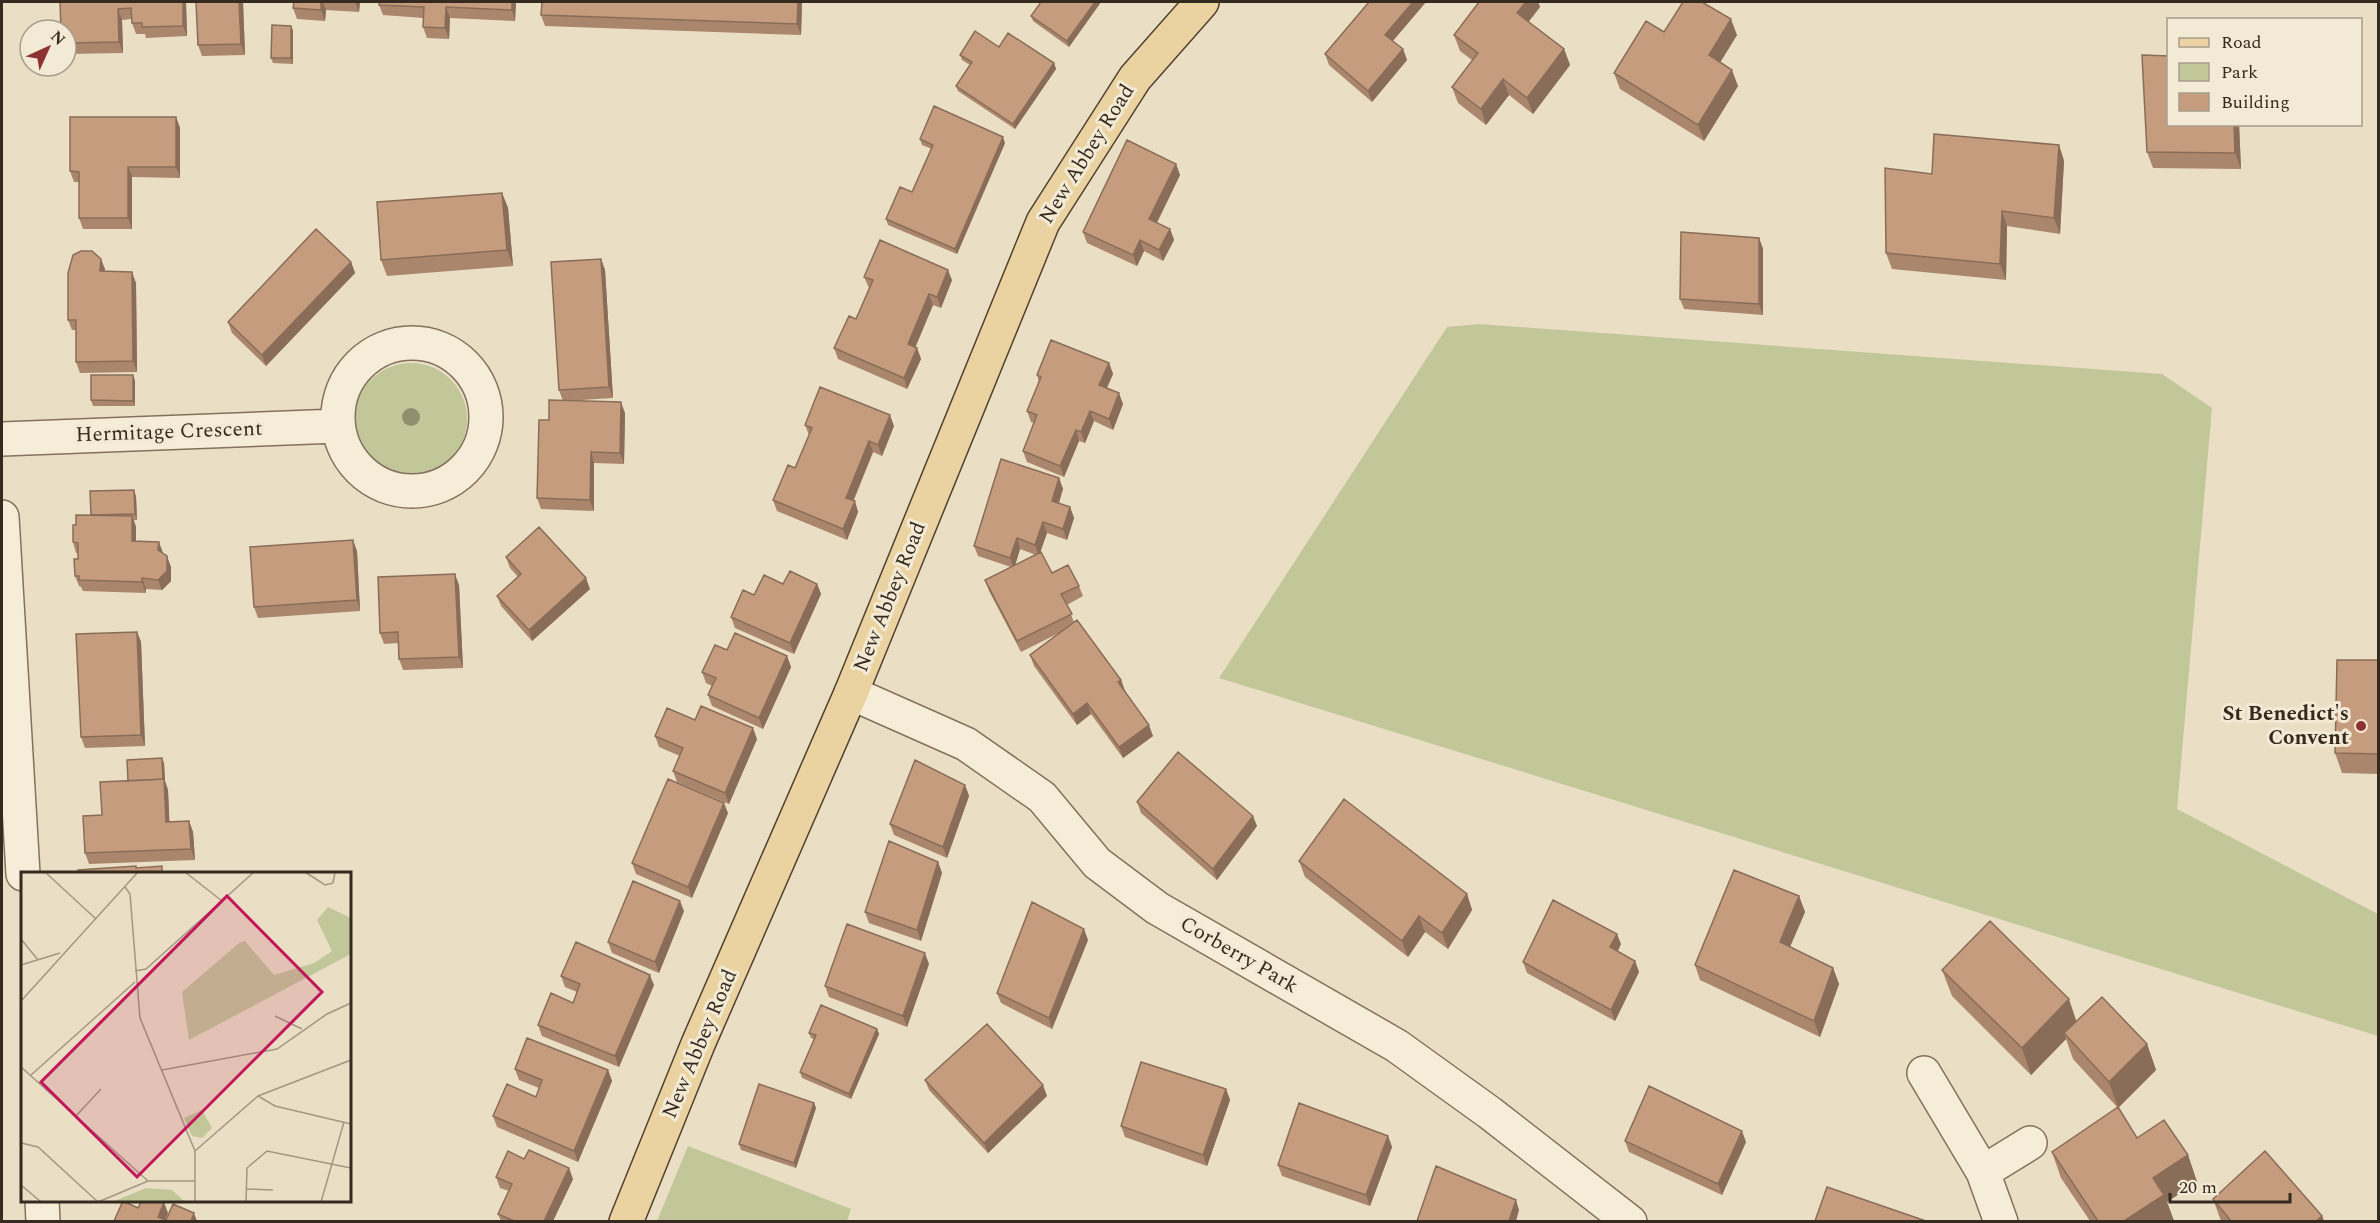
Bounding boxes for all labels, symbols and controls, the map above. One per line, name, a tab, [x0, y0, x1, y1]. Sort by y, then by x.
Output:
north arrow	[18, 18, 78, 78]
legend	[2167, 18, 2362, 126]
text: N	[45, 25, 71, 51]
text: Road	[2221, 29, 2262, 56]
text: Park	[2221, 59, 2258, 86]
street label: New Abbey Road	[1031, 78, 1143, 230]
text: Building	[2221, 89, 2290, 116]
street label: Hermitage Crescent	[75, 413, 263, 451]
street label: New Abbey Road	[845, 517, 935, 677]
place label: St Benedict's Convent	[2222, 698, 2349, 754]
marker: St Benedict's Convent	[2354, 719, 2368, 733]
inset map	[21, 872, 351, 1202]
street label: Corberry Park	[1174, 908, 1305, 1002]
street label: New Abbey Road	[654, 964, 746, 1124]
scale bar	[2170, 1166, 2290, 1204]
text: 20 m	[2179, 1174, 2217, 1201]

